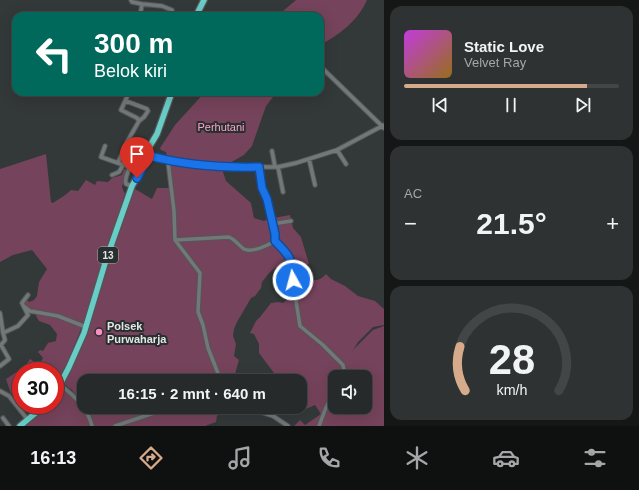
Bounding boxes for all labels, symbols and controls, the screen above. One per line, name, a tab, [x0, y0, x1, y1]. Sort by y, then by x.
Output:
icon: left	[28, 28, 80, 80]
text: 300 m	[94, 28, 173, 59]
text: Static Love	[464, 38, 544, 55]
text: Velvet Ray	[464, 55, 526, 70]
text: Belok kiri	[94, 61, 167, 81]
icon: previous	[429, 94, 451, 116]
icon: pause	[500, 94, 522, 116]
icon: next	[572, 94, 594, 116]
park label: Perhutani	[197, 121, 245, 133]
pin	[120, 137, 154, 178]
icon: arrive	[126, 143, 148, 165]
text: AC	[404, 186, 422, 201]
text: 21.5°	[476, 207, 547, 240]
text: −	[404, 211, 417, 236]
text: +	[606, 211, 619, 236]
road number: 13	[98, 247, 118, 263]
position arrow	[272, 259, 314, 301]
place label: Polsek Purwaharja	[107, 320, 167, 345]
marker: Polsek Purwaharja	[94, 327, 104, 337]
text: 28	[488, 336, 535, 383]
speed limit sign: 30	[12, 362, 64, 414]
map controls	[328, 370, 372, 414]
button: sound	[328, 370, 372, 414]
text: km/h	[496, 382, 527, 398]
text: 16:15 · 2 mnt · 640 m	[118, 385, 266, 402]
icon: directions	[137, 444, 165, 472]
icon: music	[226, 444, 254, 472]
icon: phone	[315, 444, 343, 472]
icon: climate	[403, 444, 431, 472]
icon: car	[492, 444, 520, 472]
icon: filters	[581, 444, 609, 472]
text: 16:13	[30, 448, 76, 468]

